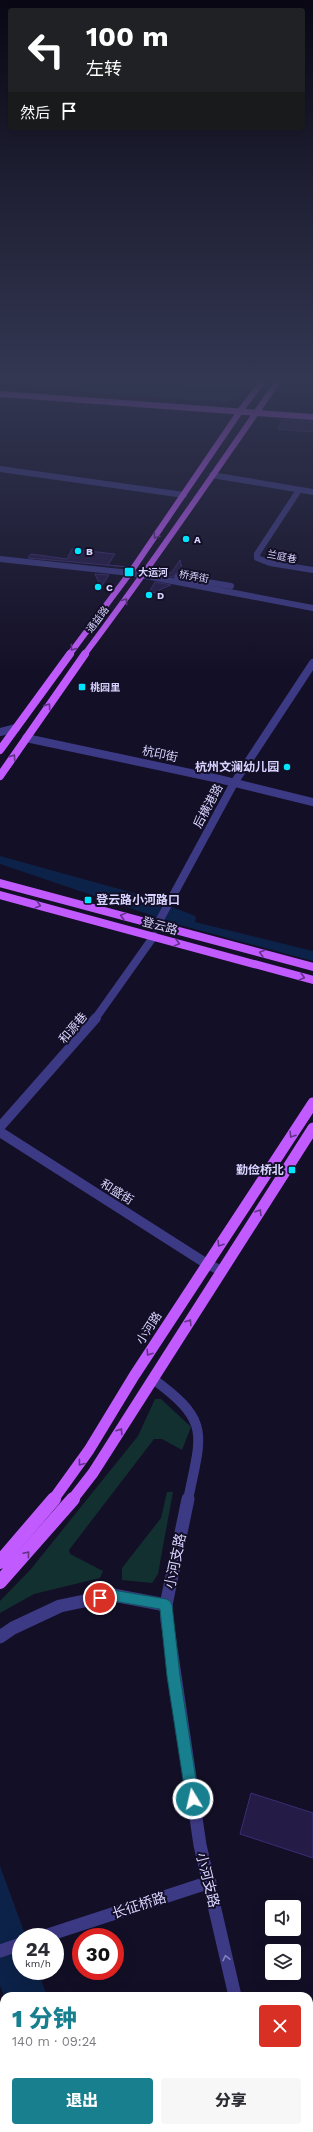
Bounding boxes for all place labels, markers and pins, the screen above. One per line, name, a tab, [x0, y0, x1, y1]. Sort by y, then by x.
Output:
marker: A	[181, 534, 191, 544]
place label: A	[194, 534, 201, 545]
marker: B	[73, 546, 83, 556]
place label: B	[86, 546, 93, 557]
marker: 大运河	[123, 566, 135, 578]
place label: 大运河	[138, 567, 168, 578]
marker: C	[93, 582, 103, 592]
place label: C	[106, 582, 113, 593]
marker: D	[144, 590, 154, 600]
place label: D	[157, 590, 164, 601]
marker: 桃园里	[77, 682, 87, 692]
place label: 桃园里	[90, 682, 120, 693]
place label: 杭州文澜幼儿园	[195, 760, 279, 774]
marker: 杭州文澜幼儿园	[282, 762, 292, 772]
place label: 登云路小河路口	[96, 893, 180, 907]
marker: 登云路小河路口	[83, 895, 93, 905]
place label: 勤俭桥北	[236, 1163, 284, 1177]
marker: 勤俭桥北	[287, 1165, 297, 1175]
pin	[83, 1581, 117, 1615]

